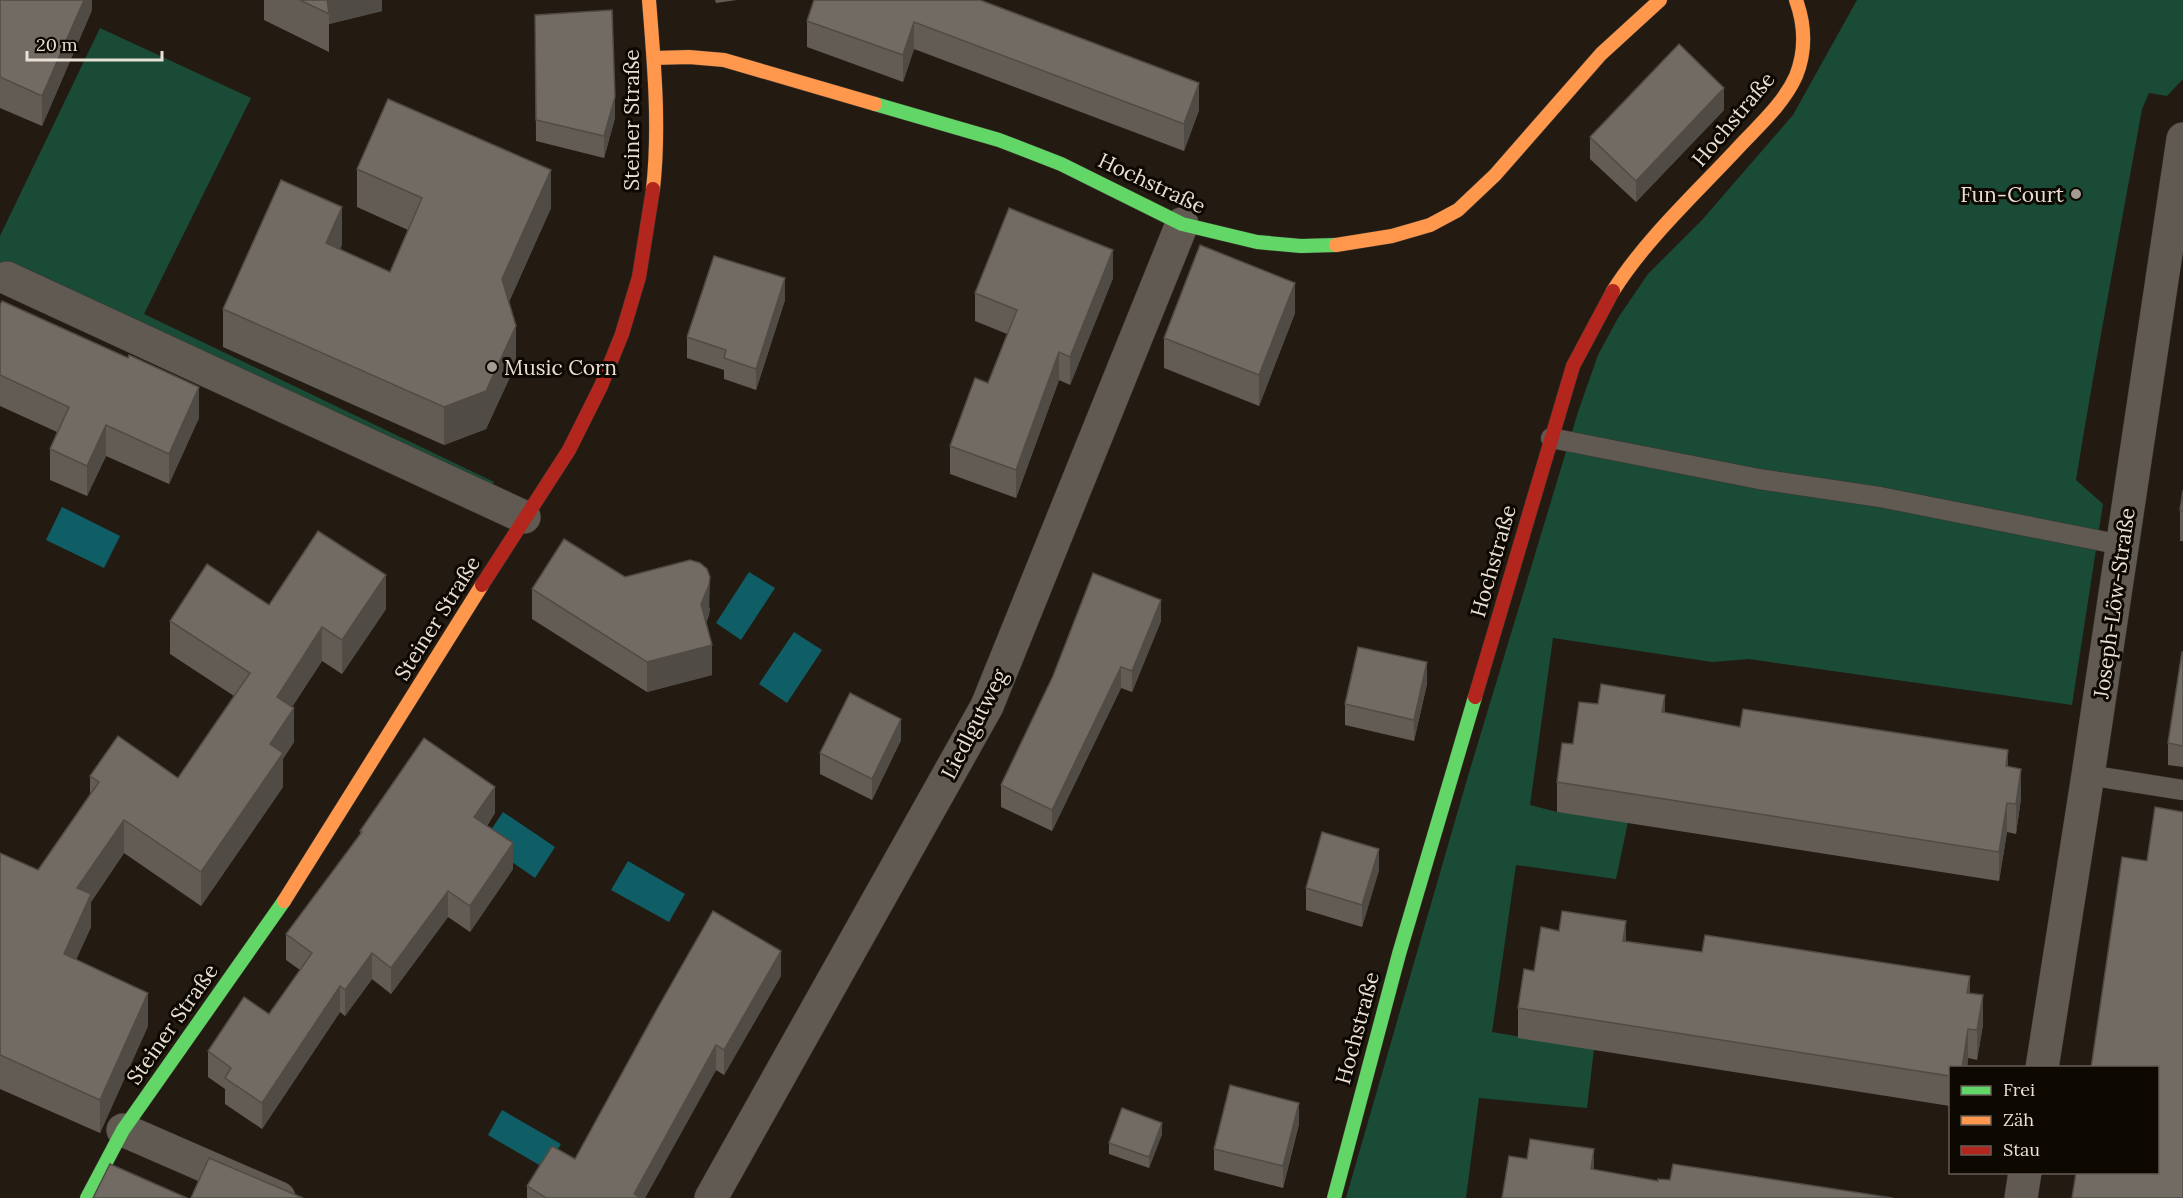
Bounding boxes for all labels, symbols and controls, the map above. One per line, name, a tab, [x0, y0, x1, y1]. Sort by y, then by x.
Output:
scale bar	[27, 24, 162, 62]
text: 20 m	[36, 33, 78, 56]
street label: Steiner Straße	[618, 49, 645, 191]
street label: Hochstraße	[1686, 66, 1780, 172]
street label: Hochstraße	[1094, 146, 1210, 220]
place label: Fun-Court	[1960, 181, 2065, 208]
marker: Fun-Court	[2069, 187, 2083, 201]
place label: Music Corn	[504, 354, 617, 381]
marker: Music Corn	[485, 360, 499, 374]
street label: Hochstraße	[1464, 502, 1522, 620]
street label: Joseph-Löw-Straße	[2087, 506, 2141, 701]
street label: Steiner Straße	[388, 551, 486, 685]
street label: Liedlgutweg	[935, 664, 1013, 783]
street label: Steiner Straße	[120, 958, 224, 1090]
street label: Hochstraße	[1329, 969, 1385, 1087]
legend	[1949, 1066, 2159, 1174]
text: Frei	[2003, 1078, 2035, 1101]
text: Zäh	[2003, 1108, 2034, 1131]
text: Stau	[2003, 1138, 2040, 1161]

